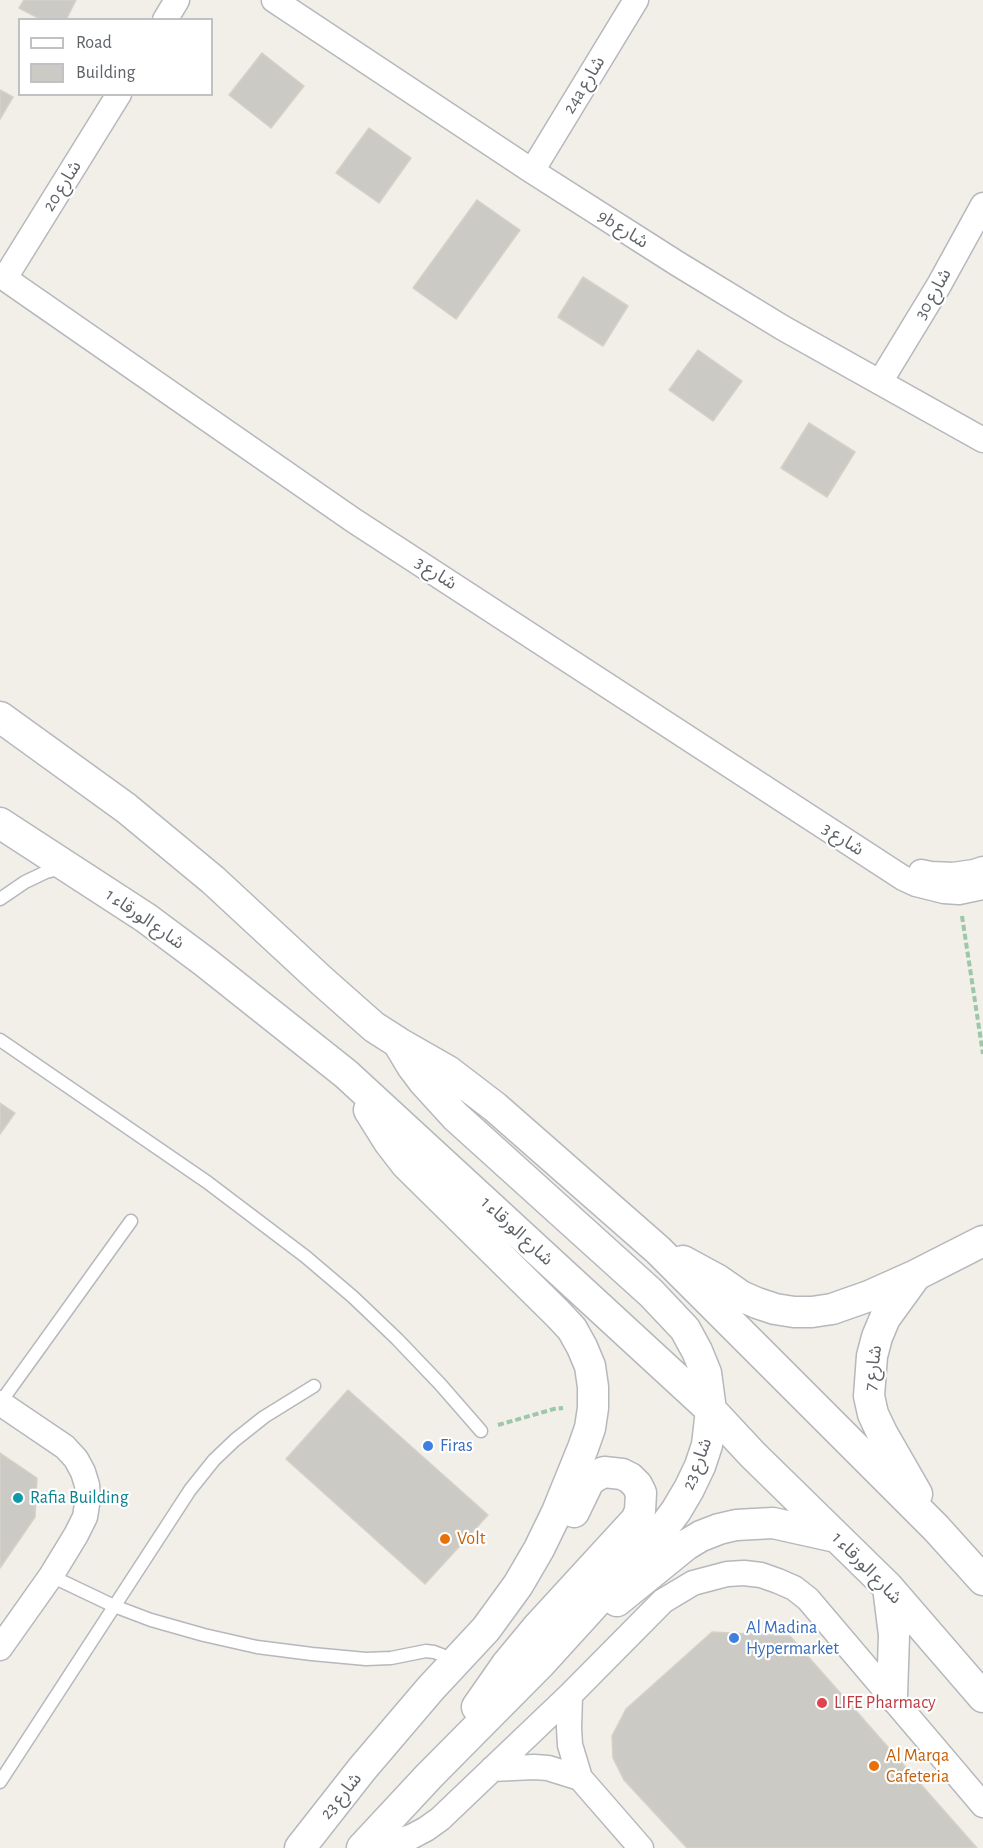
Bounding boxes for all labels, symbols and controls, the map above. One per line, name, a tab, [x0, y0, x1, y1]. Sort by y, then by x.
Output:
legend	[18, 18, 213, 96]
text: Road	[76, 34, 112, 52]
street label: 24a شارع	[558, 52, 610, 118]
text: Building	[76, 64, 135, 82]
street label: شارع 20	[38, 157, 86, 215]
street label: 9b شارع	[594, 205, 652, 253]
street label: شارع 30	[910, 265, 956, 323]
street label: شارع 3	[411, 552, 461, 594]
street label: شارع 3	[818, 818, 868, 860]
street label: شارع الورقاء 1	[101, 884, 189, 954]
street label: شارع الورقاء 1	[476, 1192, 558, 1270]
street label: شارع 7	[860, 1344, 886, 1392]
place label: Firas	[440, 1435, 473, 1457]
street label: شارع 23	[677, 1435, 717, 1493]
marker: Firas	[421, 1439, 435, 1453]
place label: Rafia Building	[30, 1487, 128, 1509]
marker: Rafia Building	[11, 1491, 25, 1505]
place label: Volt	[457, 1528, 485, 1550]
street label: شارع الورقاء 1	[827, 1528, 907, 1608]
marker: Volt	[438, 1532, 452, 1546]
place label: Al Madina Hypermarket	[746, 1617, 839, 1660]
marker: Al Madina Hypermarket	[727, 1631, 741, 1645]
place label: LIFE Pharmacy	[834, 1692, 936, 1714]
marker: LIFE Pharmacy	[815, 1696, 829, 1710]
place label: Al Marqa Cafeteria	[886, 1745, 949, 1788]
marker: Al Marqa Cafeteria	[867, 1759, 881, 1773]
street label: شارع 23	[316, 1768, 366, 1824]

